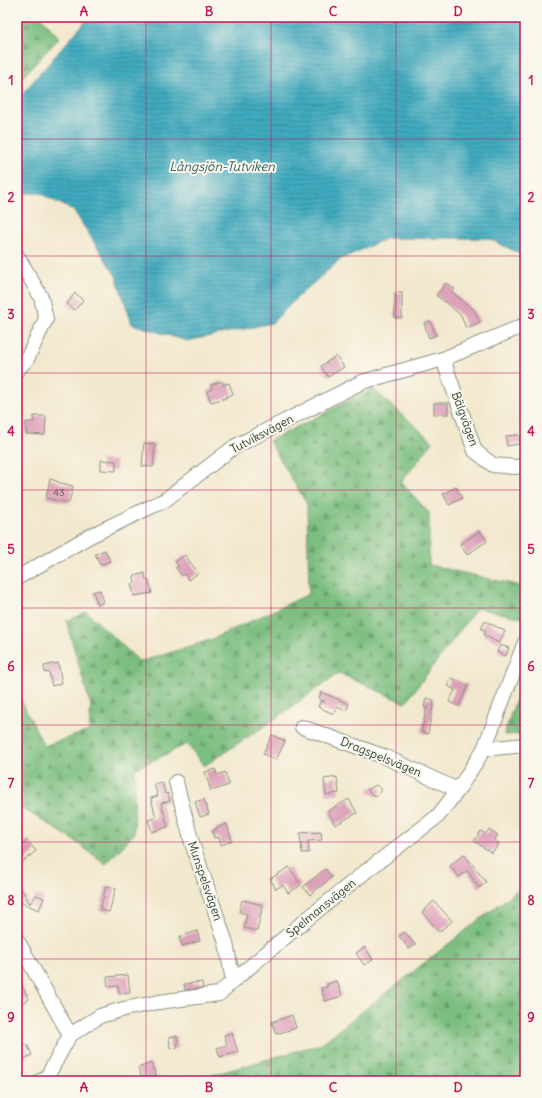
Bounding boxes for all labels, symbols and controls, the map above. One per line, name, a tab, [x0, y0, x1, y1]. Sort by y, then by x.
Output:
text: A	[80, 3, 89, 20]
text: B	[205, 3, 214, 20]
text: C	[329, 3, 338, 20]
text: D	[453, 3, 463, 20]
text: 1	[8, 72, 14, 89]
text: 1	[528, 72, 534, 89]
water label: Långsjön-Tutviken	[169, 158, 275, 175]
text: 2	[7, 189, 15, 206]
text: 2	[527, 189, 535, 206]
text: 3	[7, 306, 15, 323]
text: 3	[527, 306, 535, 323]
street label: Bälgvägen	[449, 390, 482, 448]
street label: Tutviksvägen	[228, 411, 296, 456]
text: 4	[7, 423, 15, 440]
text: 4	[527, 423, 535, 440]
house number: 43	[53, 486, 65, 499]
text: 5	[7, 541, 15, 558]
text: 5	[527, 541, 535, 558]
text: 6	[7, 658, 15, 675]
text: 6	[527, 658, 535, 675]
street label: Dragspelsvägen	[338, 733, 424, 780]
text: 7	[8, 775, 15, 792]
text: 7	[528, 775, 535, 792]
street label: Munspelsvägen	[185, 839, 226, 923]
street label: Spelmansvägen	[283, 875, 359, 940]
text: 8	[7, 892, 15, 909]
text: 8	[527, 892, 535, 909]
text: 9	[7, 1009, 15, 1026]
text: 9	[527, 1009, 535, 1026]
text: A	[80, 1079, 89, 1096]
text: B	[205, 1079, 214, 1096]
text: C	[329, 1079, 338, 1096]
text: D	[453, 1079, 463, 1096]

